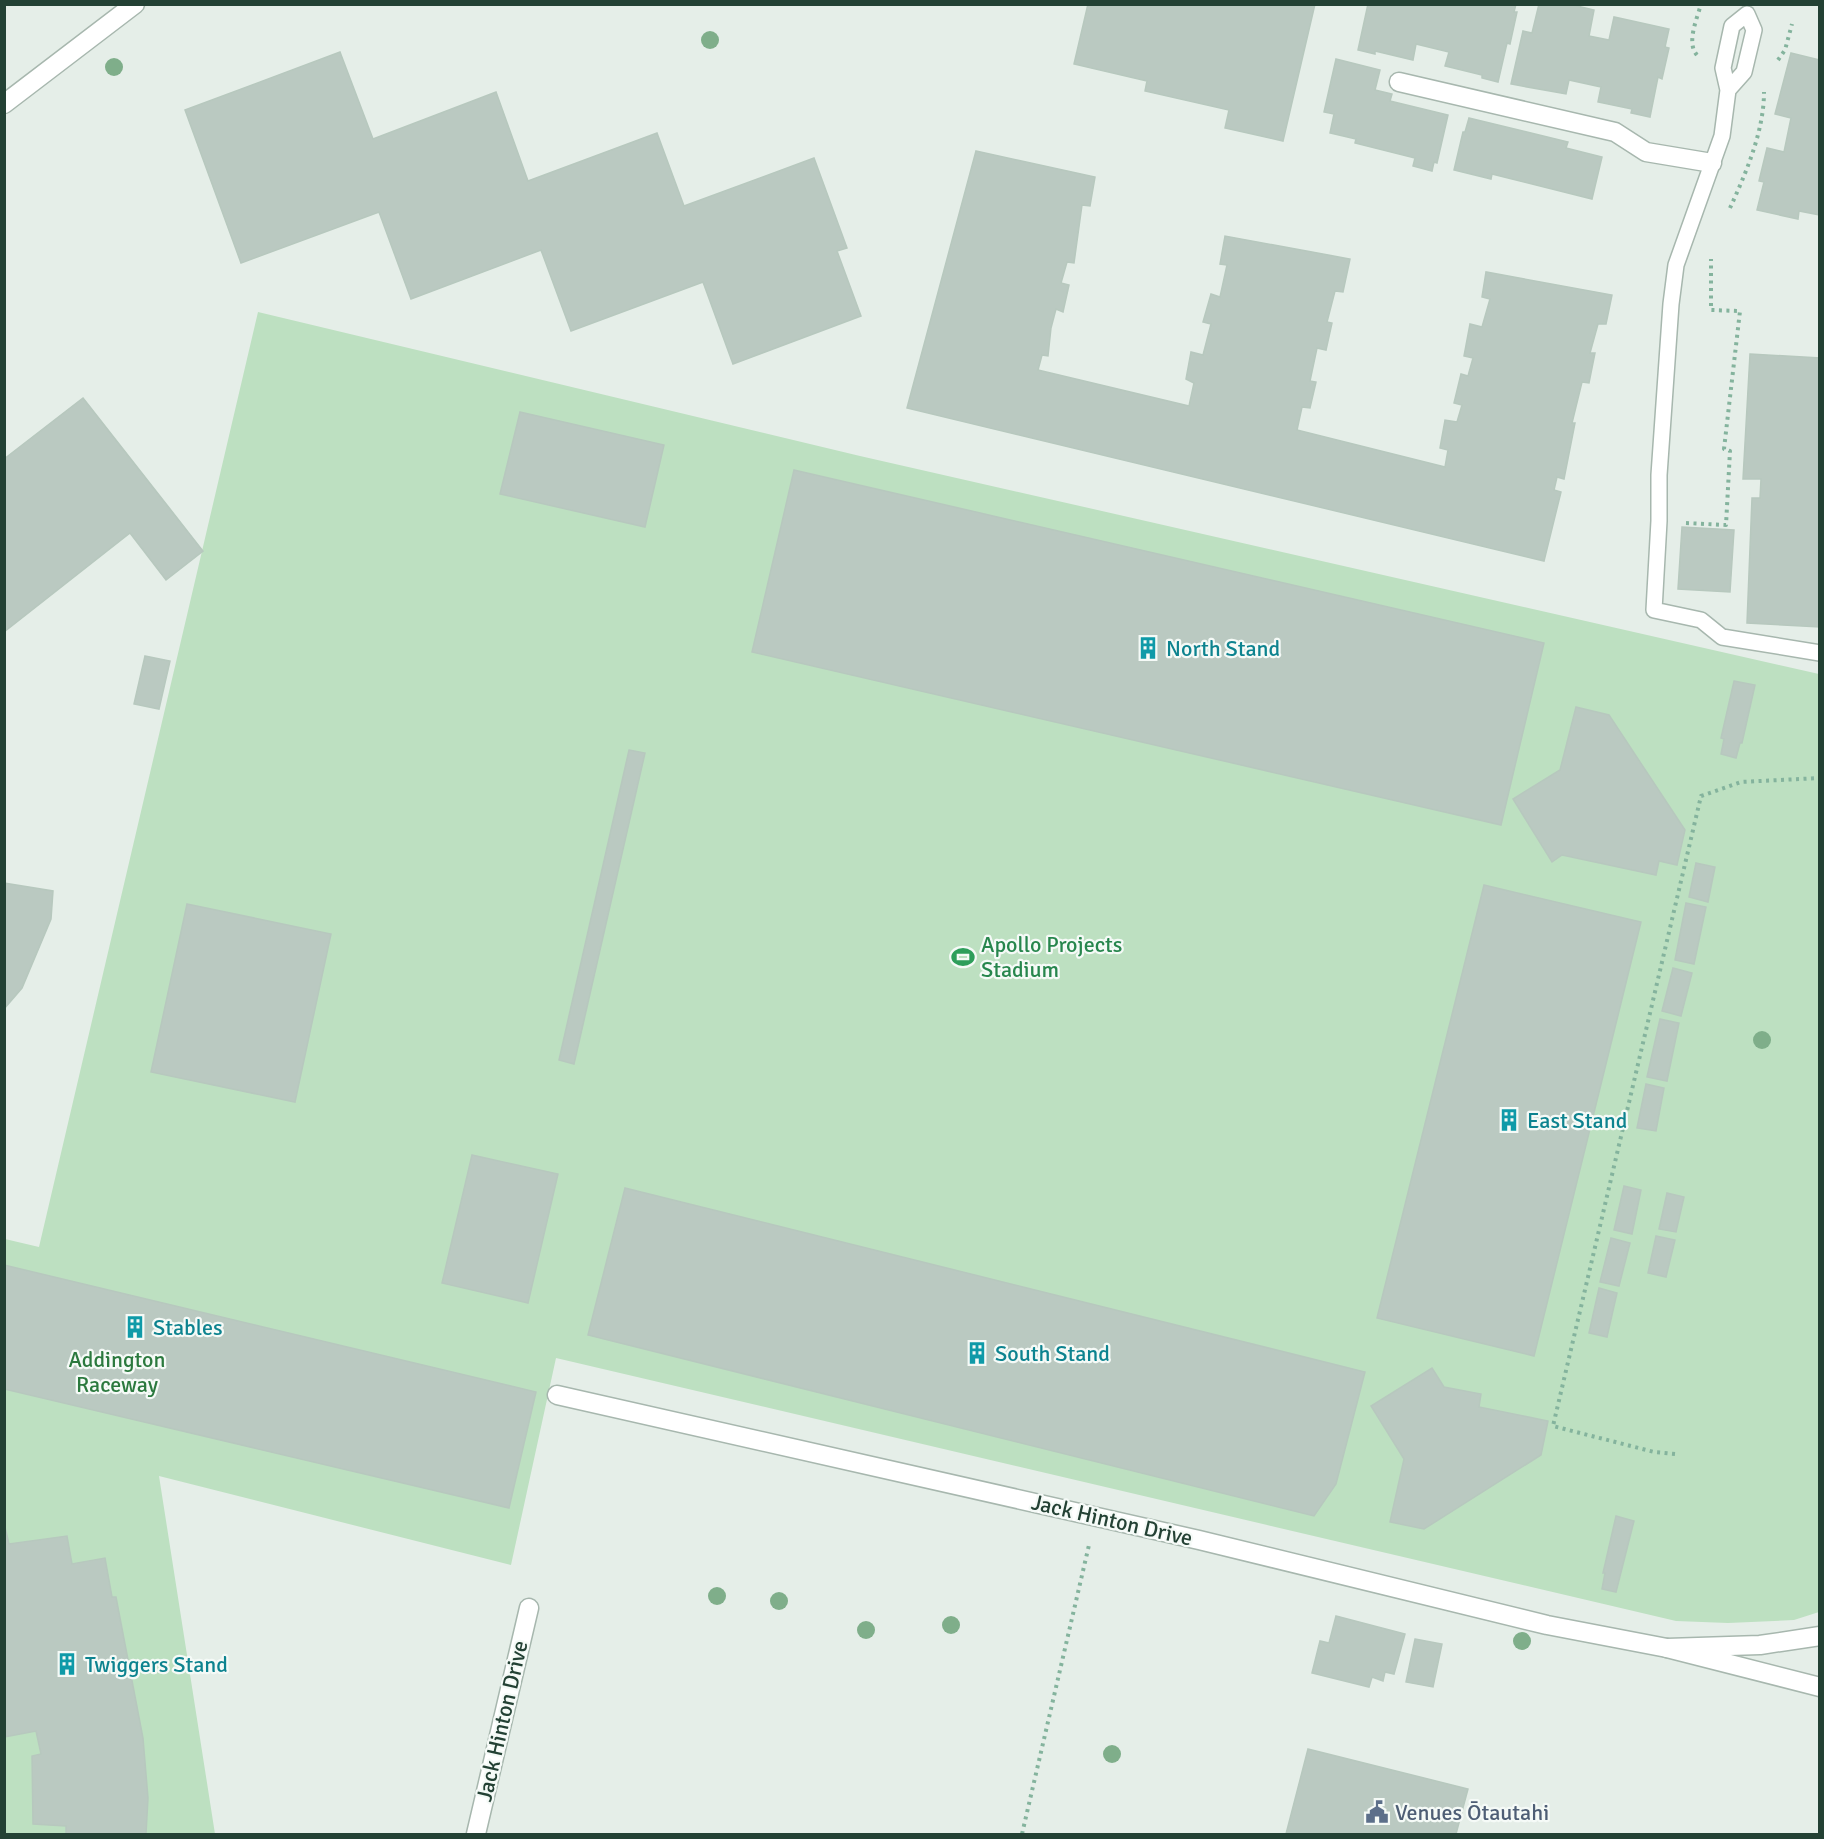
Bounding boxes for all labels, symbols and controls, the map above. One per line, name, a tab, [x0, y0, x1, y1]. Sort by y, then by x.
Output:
building icon: North Stand	[1135, 635, 1161, 661]
place label: North Stand	[1166, 635, 1280, 662]
place label: Apollo Projects Stadium	[981, 931, 1122, 983]
sports icon: Apollo Projects Stadium	[950, 944, 976, 970]
building icon: East Stand	[1496, 1107, 1522, 1133]
place label: East Stand	[1527, 1107, 1627, 1134]
building icon: Stables	[122, 1314, 148, 1340]
place label: Stables	[153, 1314, 223, 1341]
building icon: South Stand	[964, 1340, 990, 1366]
place label: South Stand	[995, 1340, 1110, 1367]
park label: Addington Raceway	[68, 1346, 166, 1398]
street label: Jack Hinton Drive	[1029, 1488, 1195, 1552]
street label: Jack Hinton Drive	[470, 1638, 534, 1804]
building icon: Twiggers Stand	[54, 1651, 80, 1677]
place label: Twiggers Stand	[85, 1651, 228, 1678]
public building icon: Venues Ōtautahi	[1364, 1799, 1390, 1825]
place label: Venues Ōtautahi	[1395, 1799, 1549, 1826]

